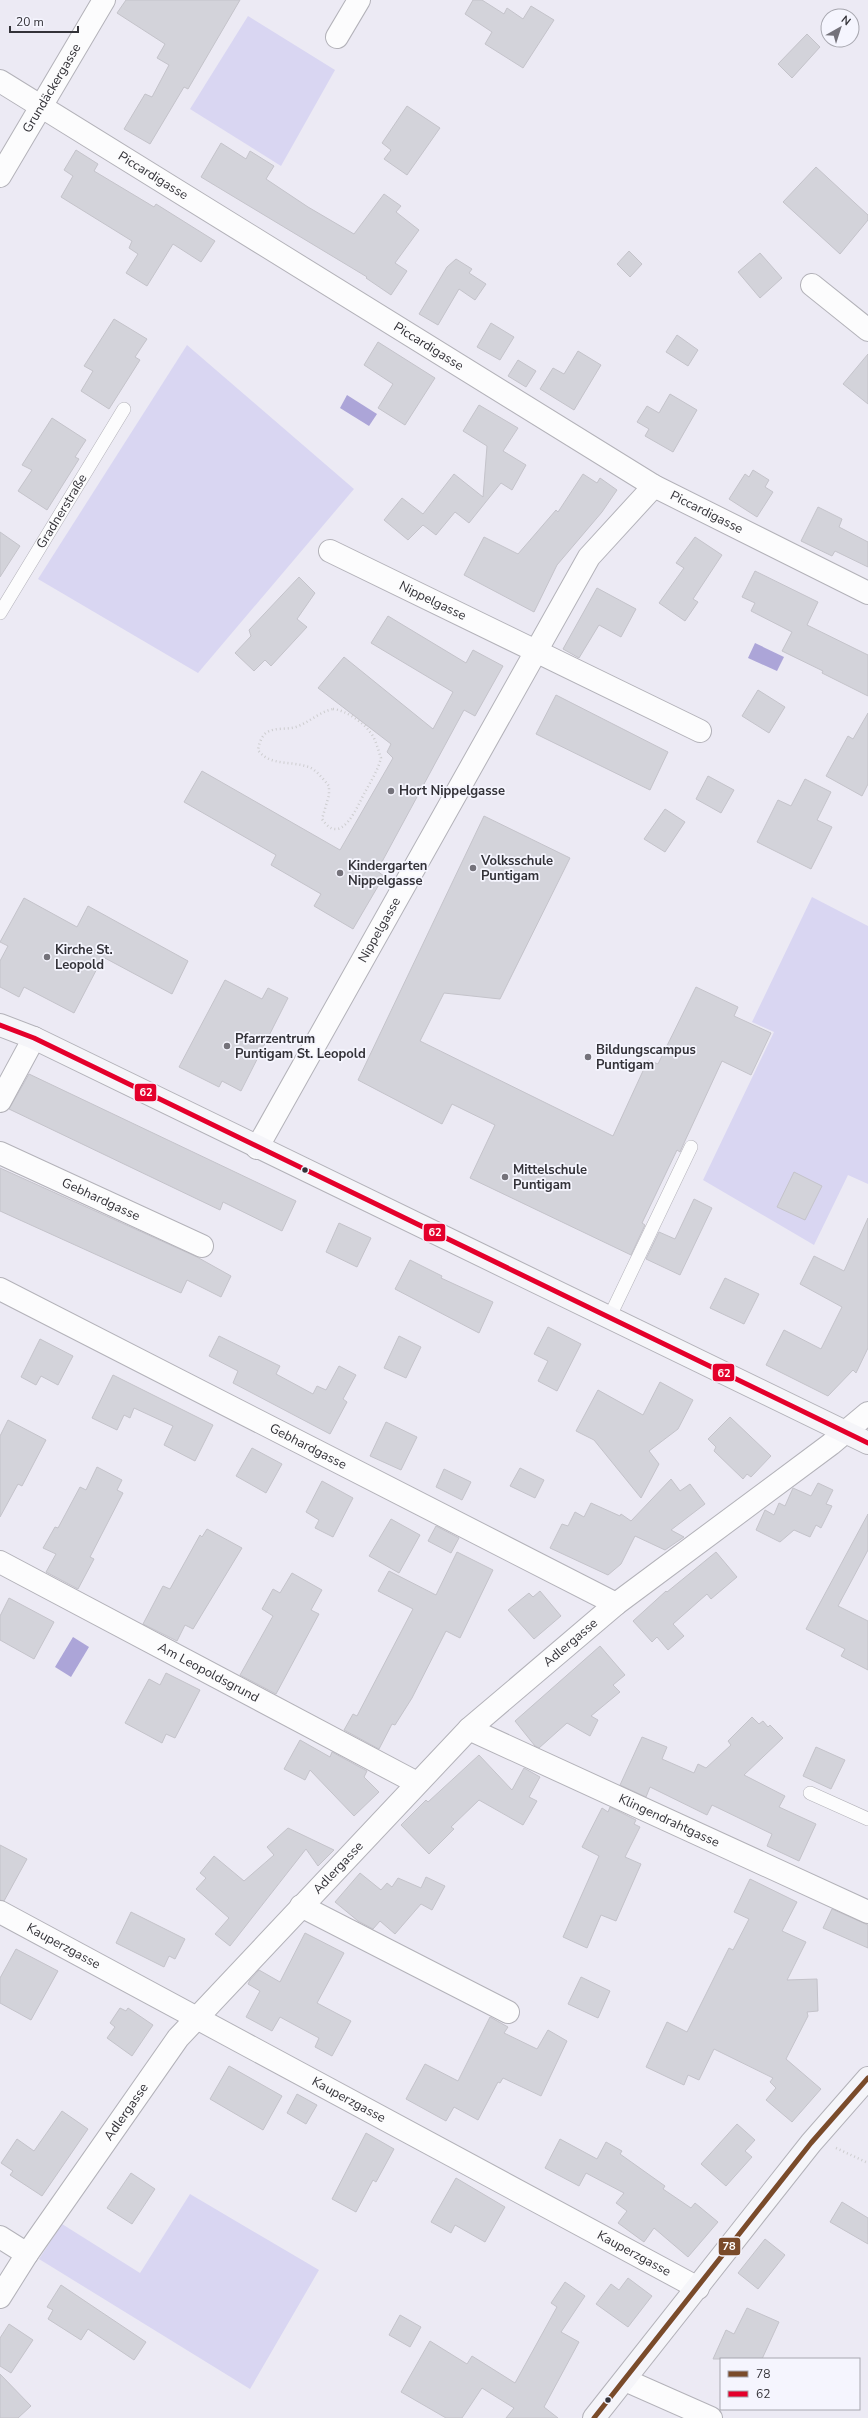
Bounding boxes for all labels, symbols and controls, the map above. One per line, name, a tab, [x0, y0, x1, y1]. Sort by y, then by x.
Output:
scale bar	[10, 8, 78, 34]
north arrow	[820, 8, 860, 48]
text: N	[838, 12, 854, 29]
text: 20 m	[16, 14, 44, 30]
street label: Grundäckergasse	[18, 40, 85, 136]
street label: Piccardigasse	[115, 147, 191, 204]
street label: Piccardigasse	[390, 318, 467, 375]
street label: Gradnerstraße	[32, 470, 92, 552]
street label: Piccardigasse	[667, 487, 746, 538]
street label: Nippelgasse	[396, 577, 469, 625]
place label: Hort Nippelgasse	[399, 782, 505, 800]
marker: Hort Nippelgasse	[386, 786, 396, 796]
place label: Volksschule Puntigam	[480, 852, 553, 885]
place label: Kindergarten Nippelgasse	[348, 857, 427, 890]
marker: Volksschule Puntigam	[468, 863, 478, 873]
marker: Kindergarten Nippelgasse	[335, 868, 345, 878]
street label: Nippelgasse	[354, 894, 405, 966]
place label: Kirche St. Leopold	[55, 941, 113, 974]
marker: Kirche St. Leopold	[42, 952, 52, 962]
place label: Pfarrzentrum Puntigam St. Leopold	[235, 1030, 366, 1063]
marker: Pfarrzentrum Puntigam St. Leopold	[222, 1041, 232, 1051]
place label: Bildungscampus Puntigam	[596, 1041, 696, 1074]
marker: Bildungscampus Puntigam	[583, 1052, 593, 1062]
line badge: 62	[134, 1083, 157, 1102]
text: 62	[139, 1085, 153, 1100]
place label: Mittelschule Puntigam	[513, 1161, 587, 1194]
unlabelled marker	[300, 1165, 310, 1175]
marker: Mittelschule Puntigam	[500, 1172, 510, 1182]
street label: Gebhardgasse	[59, 1174, 143, 1225]
line badge: 62	[423, 1223, 446, 1242]
text: 62	[428, 1225, 442, 1240]
line badge: 62	[712, 1363, 735, 1382]
text: 62	[717, 1366, 731, 1381]
street label: Gebhardgasse	[266, 1419, 350, 1474]
street label: Adlergasse	[539, 1614, 602, 1671]
street label: Am Leopoldsgrund	[155, 1638, 262, 1707]
street label: Klingendrahtgasse	[616, 1790, 722, 1852]
street label: Adlergasse	[309, 1838, 368, 1898]
street label: Kauperzgasse	[23, 1919, 104, 1973]
street label: Kauperzgasse	[309, 2073, 389, 2127]
street label: Adlergasse	[100, 2080, 153, 2144]
street label: Kauperzgasse	[594, 2226, 674, 2281]
line badge: 78	[718, 2237, 741, 2256]
text: 78	[722, 2239, 736, 2254]
legend	[720, 2358, 860, 2410]
text: 78	[756, 2366, 770, 2382]
text: 62	[756, 2386, 770, 2402]
unlabelled marker	[603, 2395, 613, 2405]

